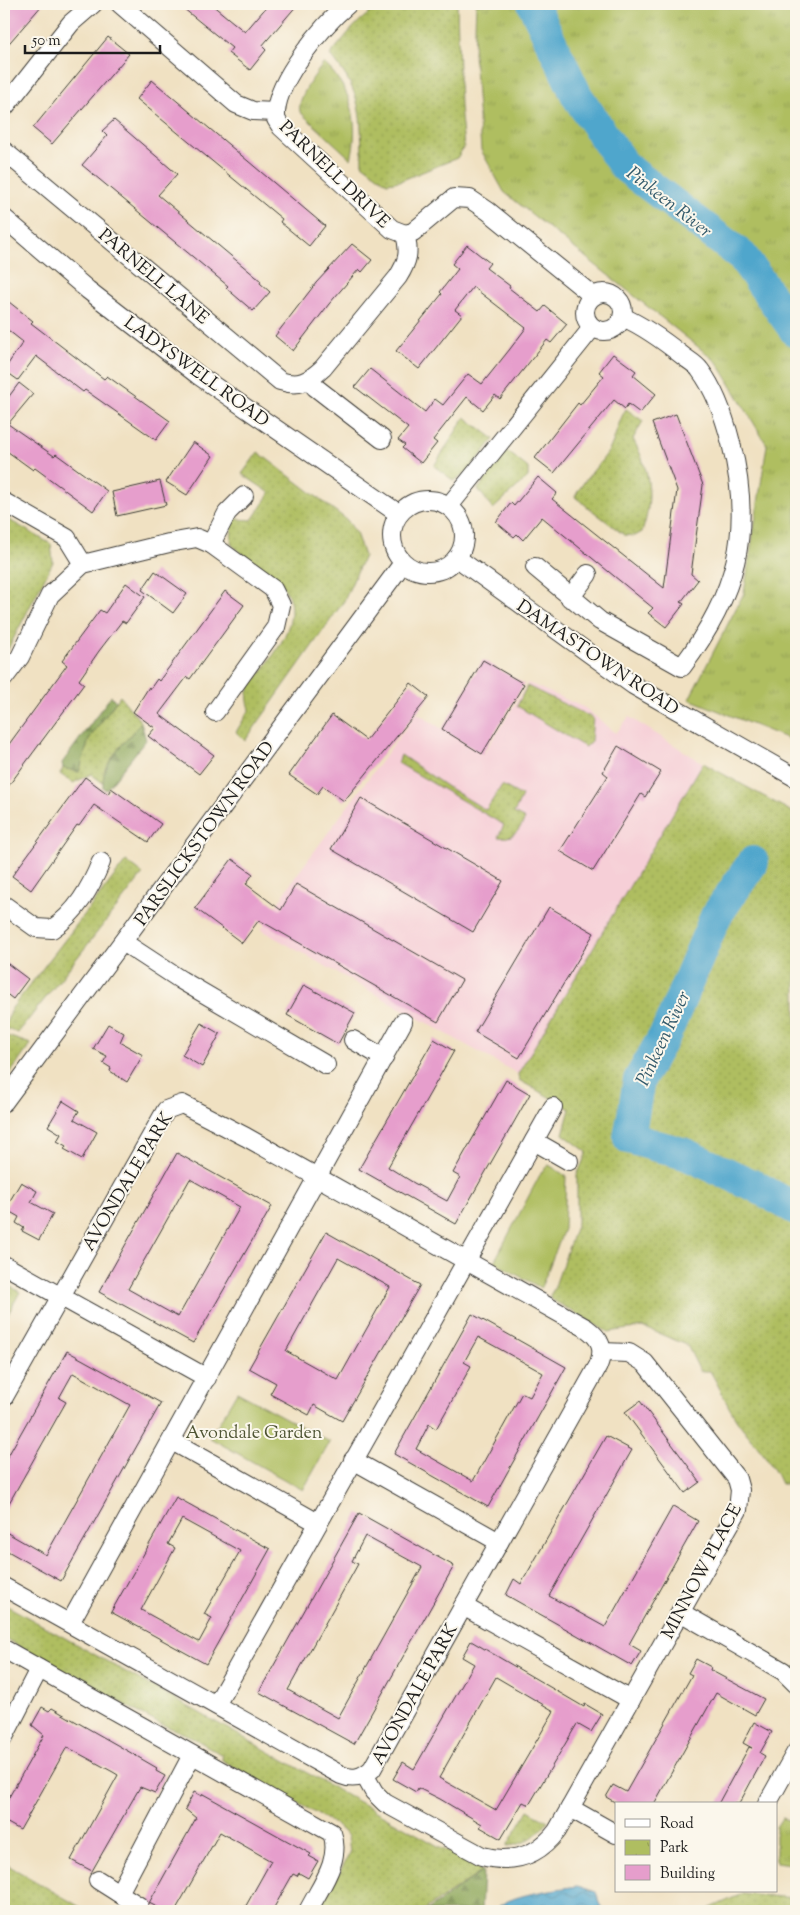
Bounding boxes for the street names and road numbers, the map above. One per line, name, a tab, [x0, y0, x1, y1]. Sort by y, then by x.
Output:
street label: PARNELL DRIVE	[272, 116, 395, 235]
street label: PARNELL LANE	[92, 223, 214, 332]
street label: LADYSWELL ROAD	[118, 311, 274, 434]
street label: DAMASTOWN ROAD	[510, 594, 683, 723]
street label: PARSLICKSTOWN ROAD	[130, 736, 282, 932]
street label: AVONDALE PARK	[77, 1108, 181, 1257]
street label: MINNOW PLACE	[656, 1499, 750, 1644]
street label: AVONDALE PARK	[366, 1619, 465, 1770]

